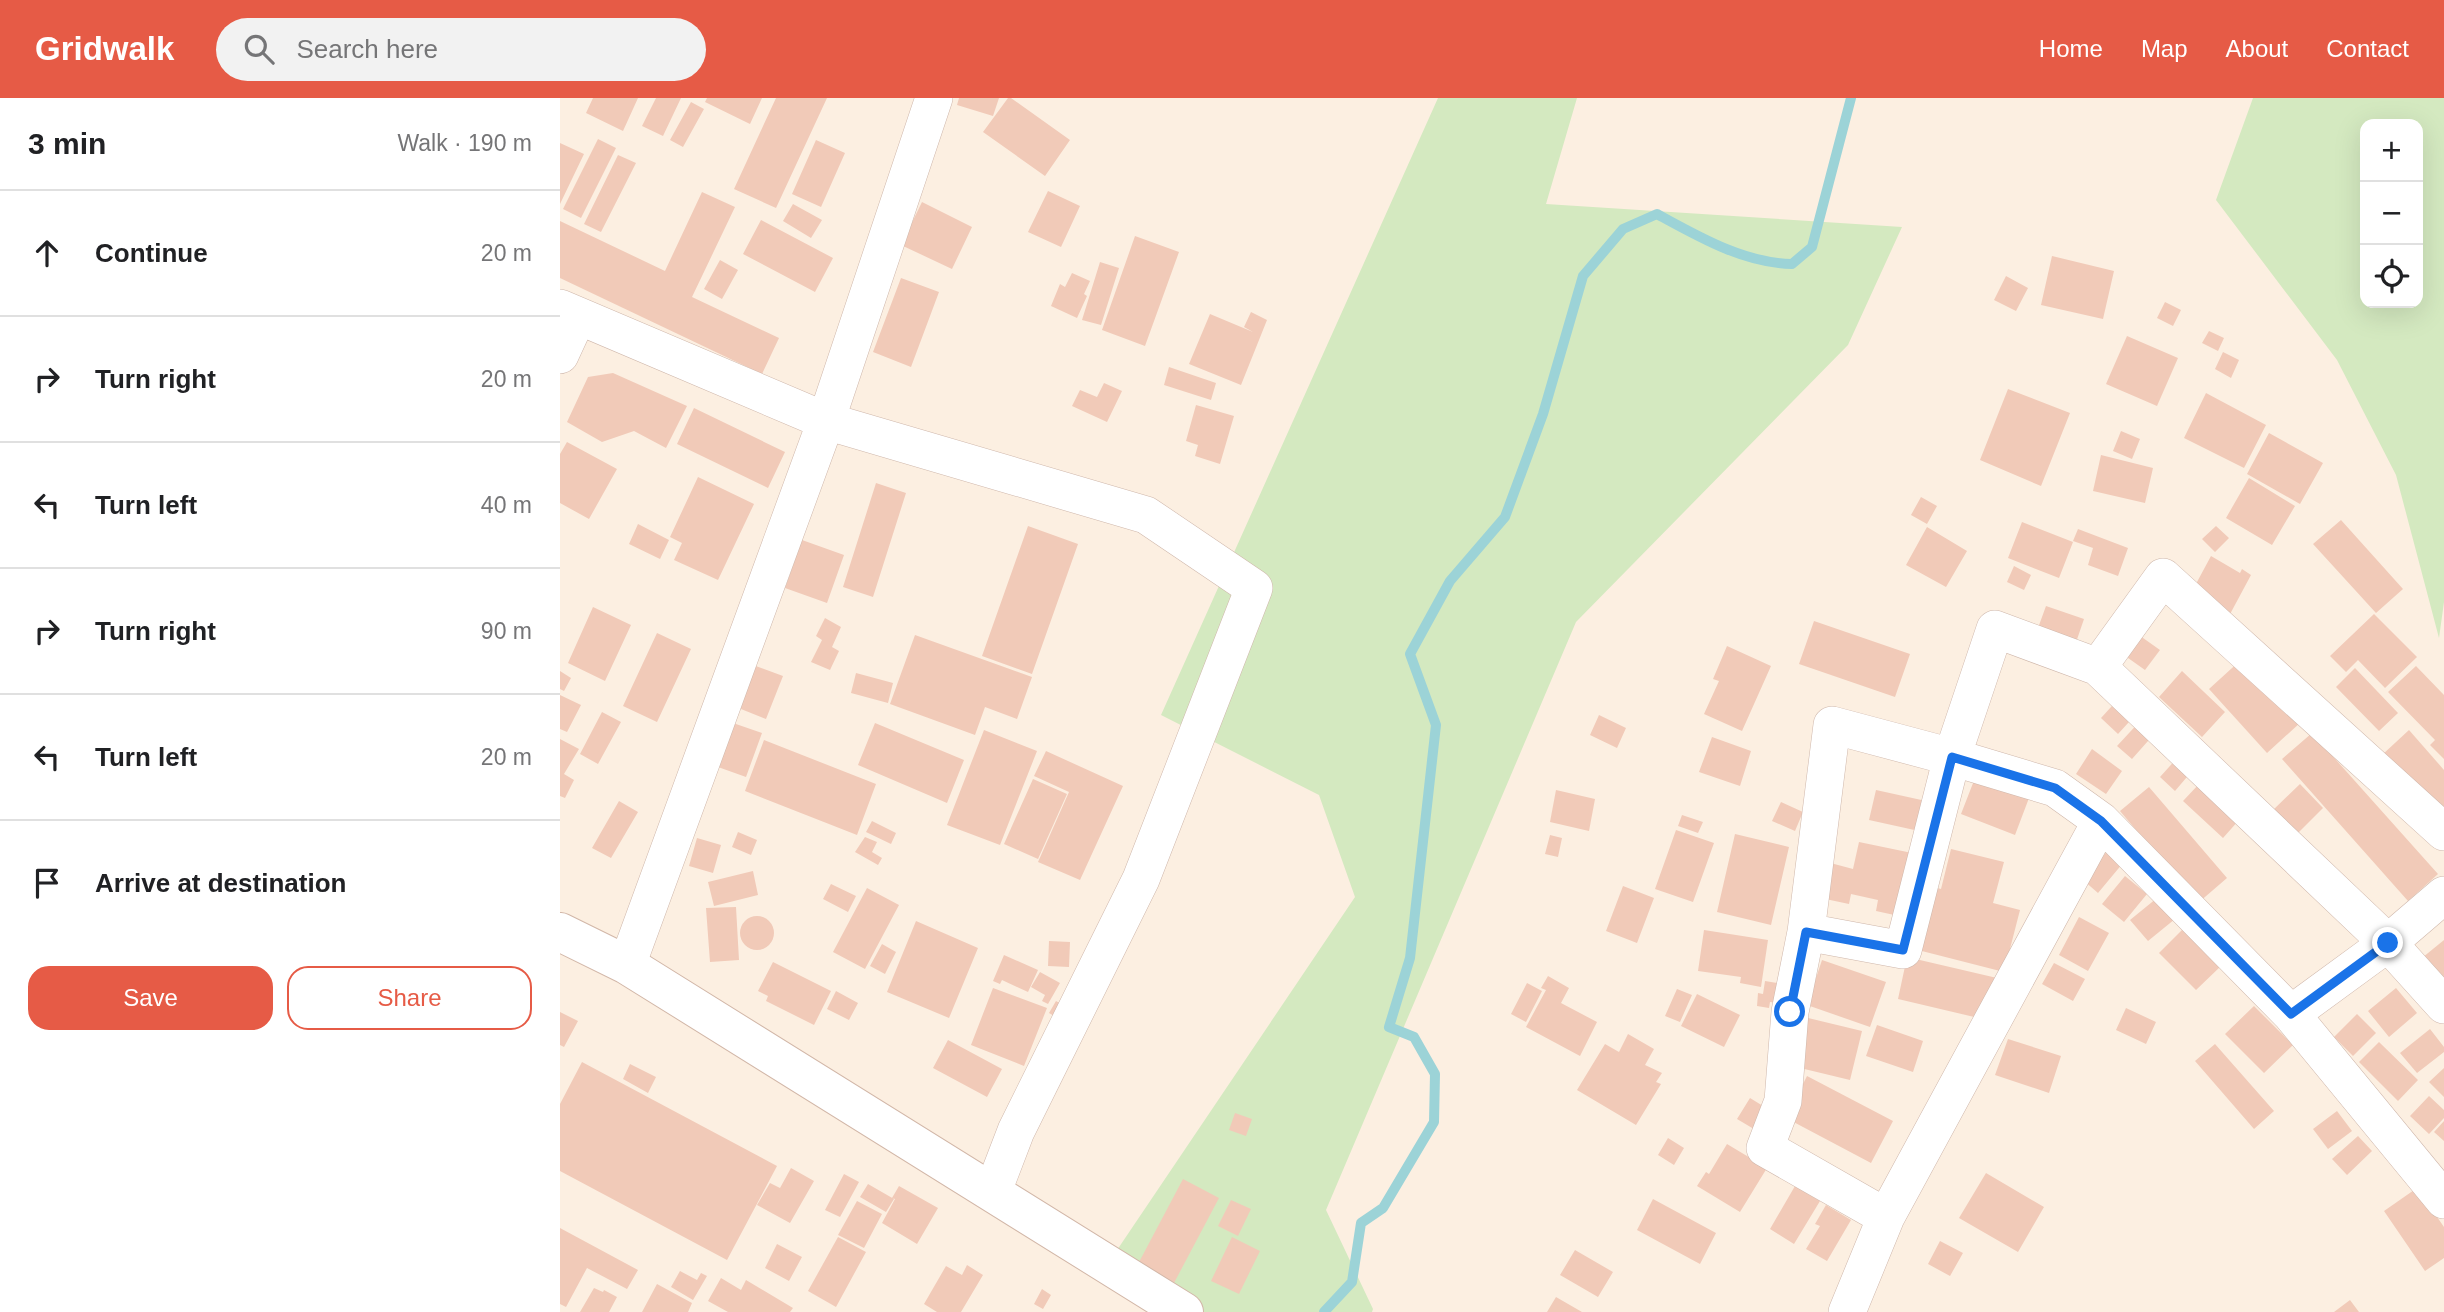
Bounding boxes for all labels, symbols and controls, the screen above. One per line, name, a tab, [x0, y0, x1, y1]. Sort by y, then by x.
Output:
search box	[216, 18, 706, 81]
text: Gridwalk	[35, 30, 174, 67]
icon: search	[240, 30, 278, 68]
text: Search here	[296, 34, 438, 64]
text: Home	[2039, 35, 2103, 62]
text: Map	[2141, 35, 2188, 62]
text: About	[2226, 35, 2288, 62]
text: Contact	[2326, 35, 2409, 62]
map controls	[2360, 119, 2423, 308]
button: +	[2360, 119, 2423, 182]
text: 3 min	[28, 127, 106, 160]
text: Walk · 190 m	[397, 130, 532, 156]
button: −	[2360, 182, 2423, 245]
icon: ahead	[28, 234, 66, 272]
text: Continue	[95, 238, 208, 268]
text: 20 m	[481, 240, 532, 266]
button: locate	[2360, 245, 2423, 308]
icon: right	[28, 360, 66, 398]
text: Turn right	[95, 364, 216, 394]
text: 20 m	[481, 366, 532, 392]
icon: left	[28, 486, 66, 524]
text: Turn left	[95, 490, 197, 520]
text: 40 m	[481, 492, 532, 518]
icon: right	[28, 612, 66, 650]
text: Turn right	[95, 616, 216, 646]
text: 90 m	[481, 618, 532, 644]
icon: left	[28, 738, 66, 776]
text: Turn left	[95, 742, 197, 772]
text: 20 m	[481, 744, 532, 770]
icon: arrive	[28, 864, 66, 902]
text: Arrive at destination	[95, 868, 346, 898]
route end	[2372, 927, 2403, 958]
button: Save	[28, 966, 273, 1030]
button: Share	[287, 966, 532, 1030]
route start	[1774, 996, 1805, 1027]

